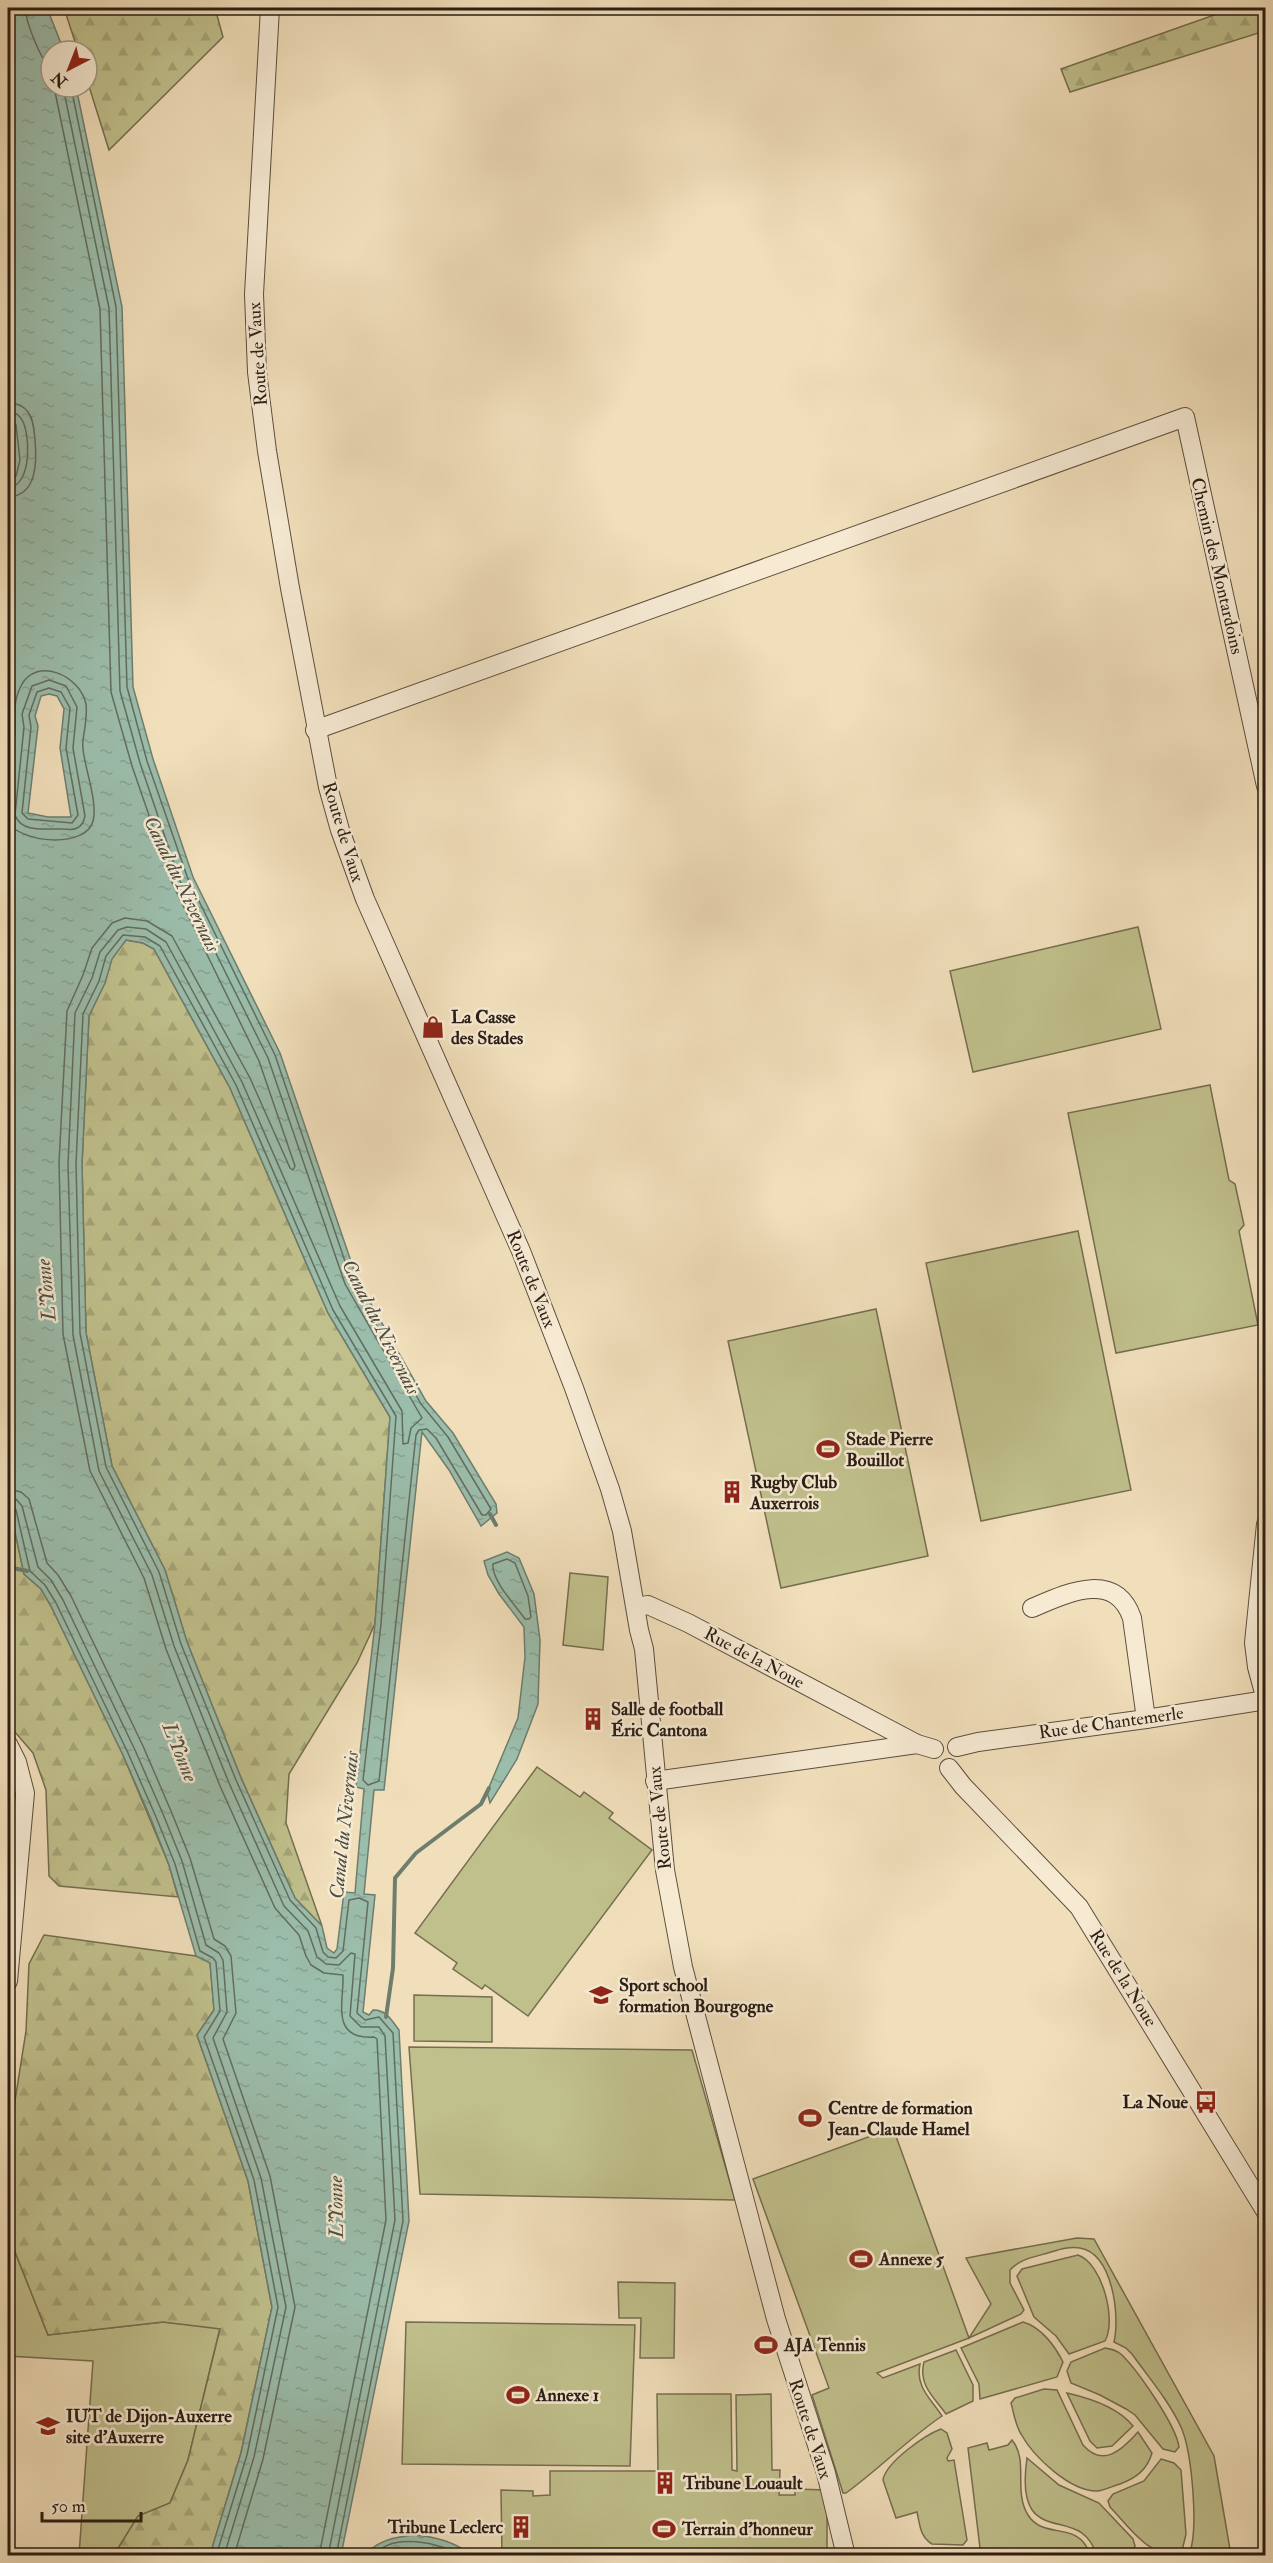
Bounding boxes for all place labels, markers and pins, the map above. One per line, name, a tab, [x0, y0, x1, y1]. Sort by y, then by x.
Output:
place label: La Casse des Stades	[451, 1006, 523, 1050]
shop icon: La Casse des Stades	[420, 1014, 446, 1040]
place label: Stade Pierre Bouillot	[846, 1428, 933, 1472]
sports icon: Stade Pierre Bouillot	[815, 1436, 841, 1462]
place label: Rugby Club Auxerrois	[749, 1471, 837, 1515]
building icon: Rugby Club Auxerrois	[719, 1479, 745, 1505]
place label: Salle de football Éric Cantona	[611, 1698, 724, 1742]
building icon: Salle de football Éric Cantona	[580, 1706, 606, 1732]
place label: Sport school formation Bourgogne	[619, 1974, 774, 2018]
school or university icon: Sport school formation Bourgogne	[588, 1982, 614, 2008]
bus stop icon: La Noue	[1193, 2089, 1219, 2115]
place label: La Noue	[1123, 2091, 1188, 2114]
place label: Centre de formation Jean-Claude Hamel	[827, 2097, 974, 2141]
sports icon: Centre de formation Jean-Claude Hamel	[797, 2105, 823, 2131]
sports icon: Annexe 5	[848, 2246, 874, 2272]
place label: Annexe 5	[878, 2248, 945, 2271]
sports icon: AJA Tennis	[753, 2332, 779, 2358]
place label: AJA Tennis	[783, 2334, 866, 2357]
sports icon: Annexe 1	[505, 2382, 531, 2408]
place label: Annexe 1	[535, 2384, 599, 2407]
place label: IUT de Dijon-Auxerre site d'Auxerre	[66, 2405, 232, 2449]
school or university icon: IUT de Dijon-Auxerre site d'Auxerre	[35, 2413, 61, 2439]
building icon: Tribune Louault	[652, 2470, 678, 2496]
place label: Tribune Louault	[682, 2472, 803, 2495]
building icon: Tribune Leclerc	[508, 2514, 534, 2540]
place label: Tribune Leclerc	[387, 2516, 504, 2539]
sports icon: Terrain d'honneur	[651, 2516, 677, 2542]
place label: Terrain d'honneur	[681, 2518, 813, 2541]

